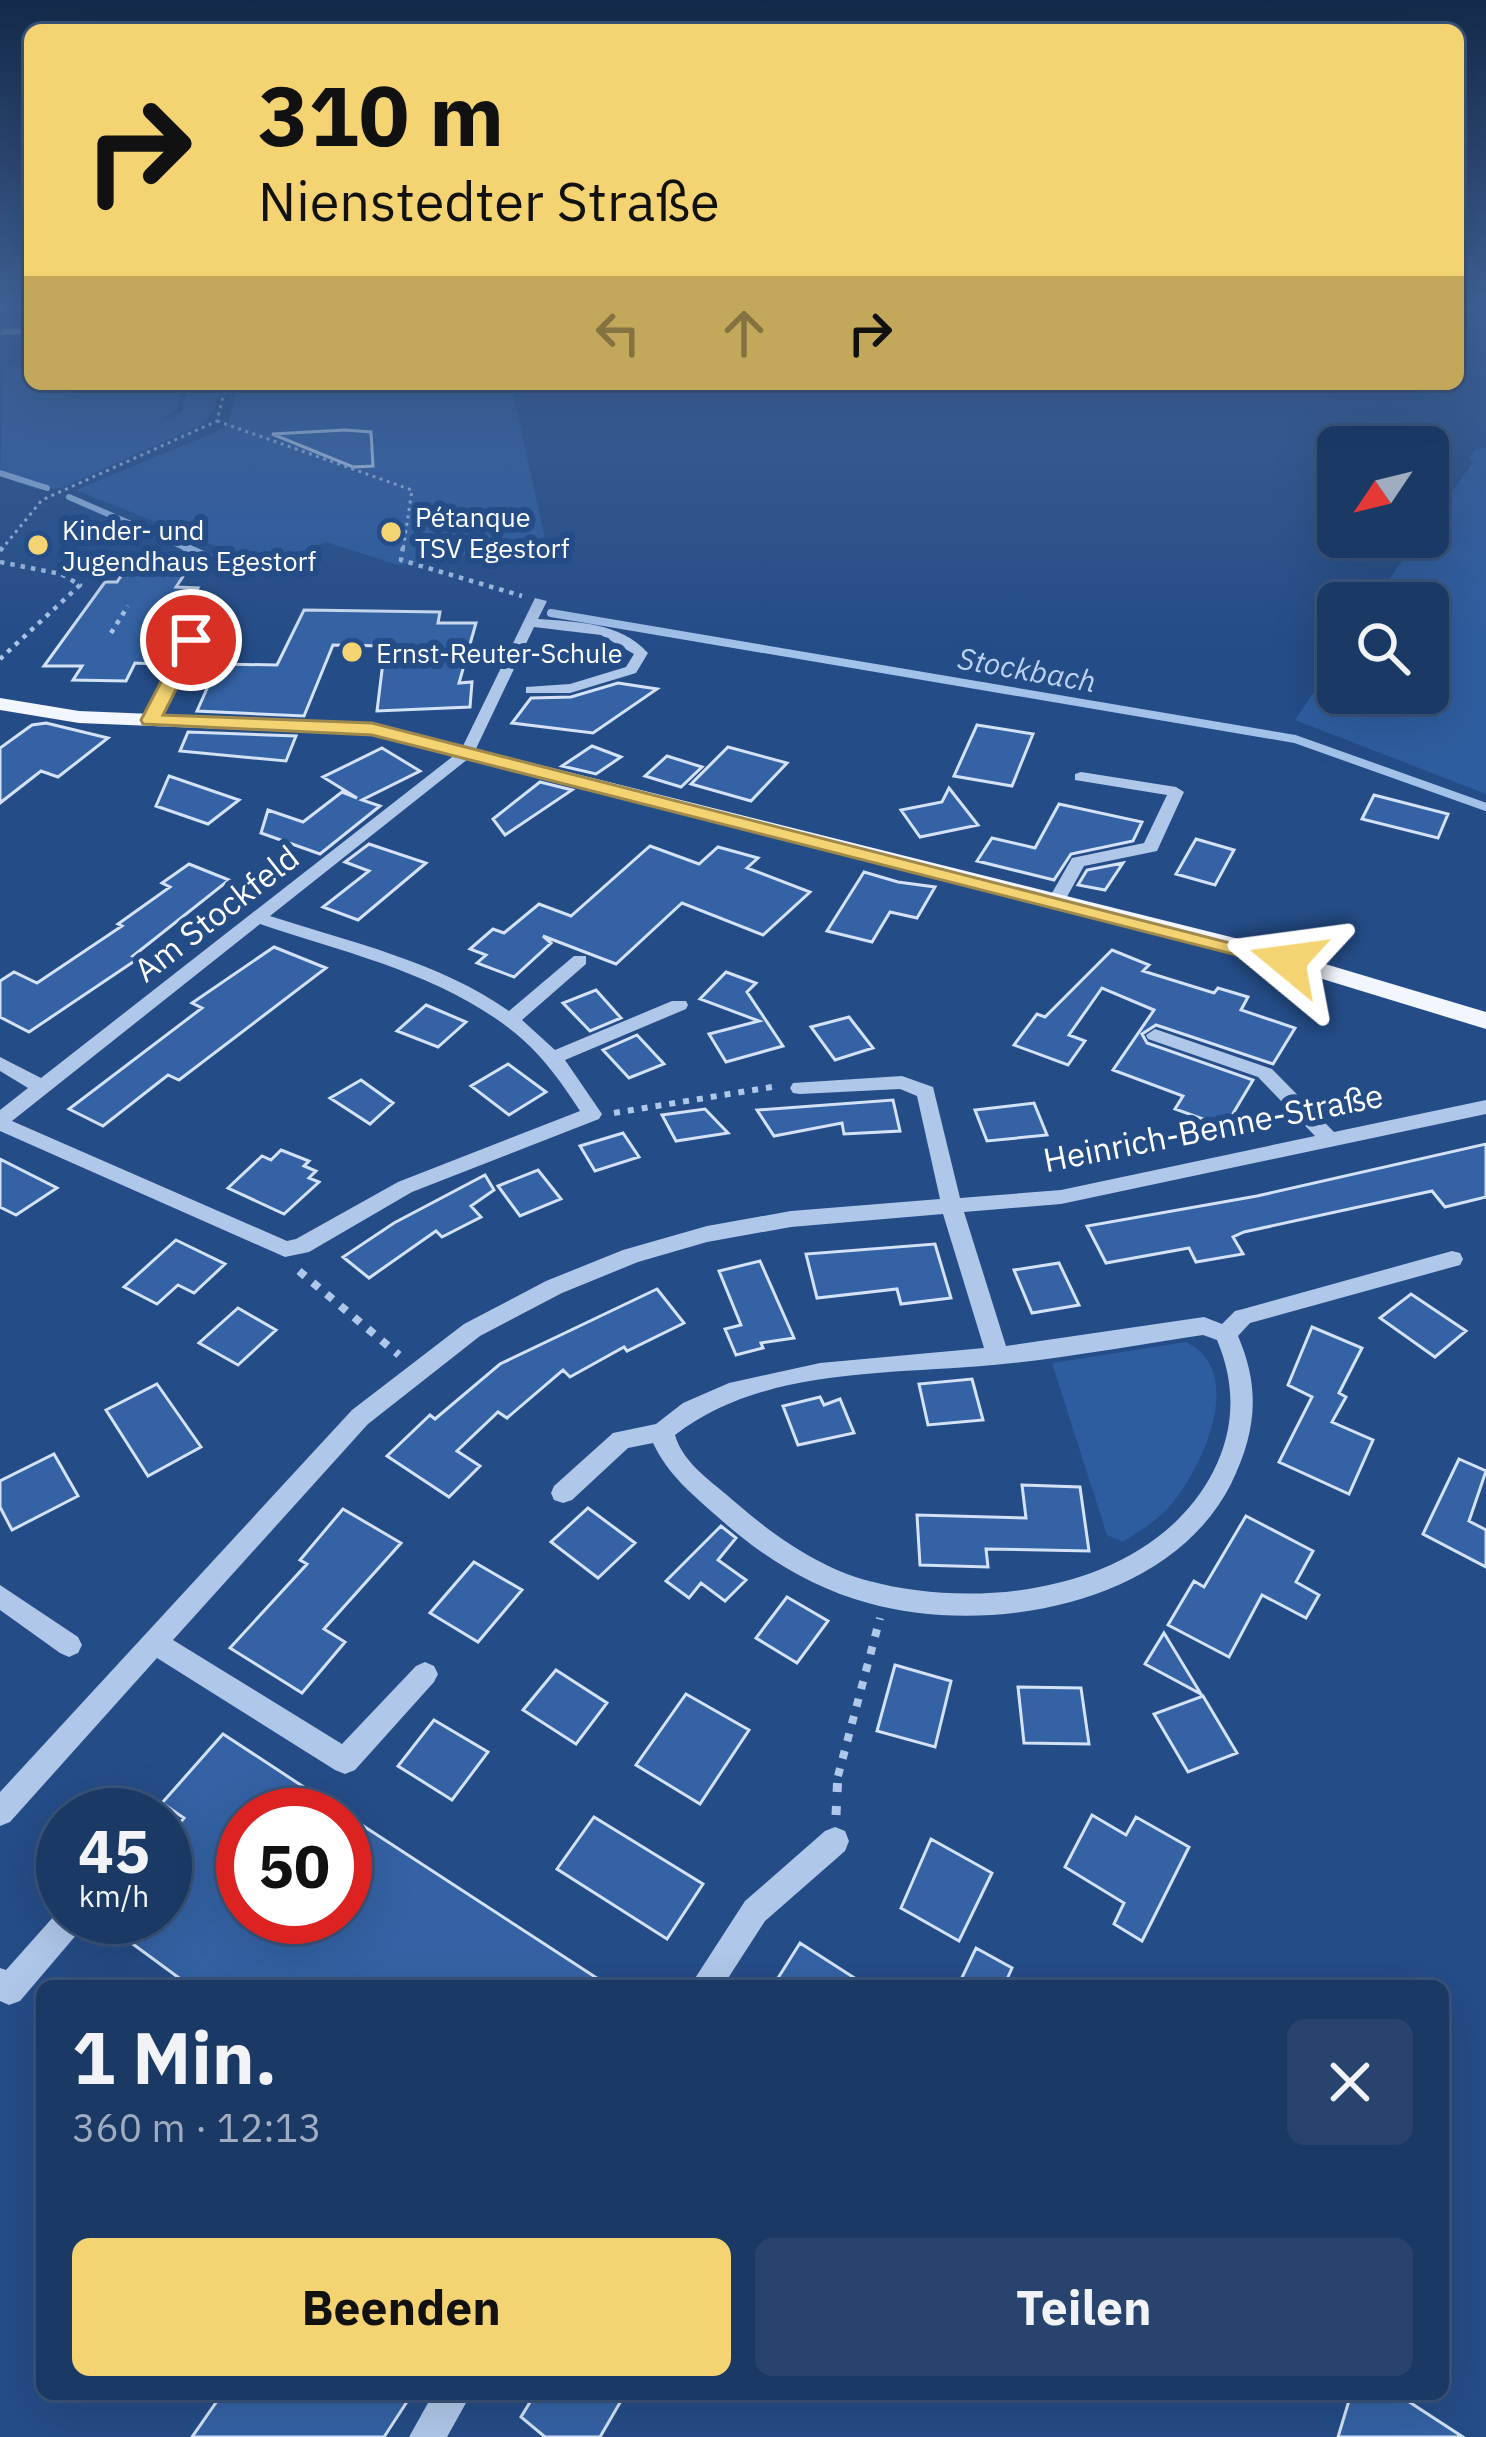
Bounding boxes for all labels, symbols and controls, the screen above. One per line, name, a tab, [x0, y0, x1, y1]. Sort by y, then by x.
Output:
text: 310 m	[258, 60, 504, 169]
icon: right	[60, 72, 216, 228]
text: Nienstedter Straße	[258, 166, 720, 236]
icon: left	[585, 300, 651, 366]
icon: ahead	[711, 300, 777, 366]
icon: right	[837, 300, 903, 366]
north arrow	[1317, 426, 1449, 558]
map controls	[1317, 426, 1449, 714]
place label: Pétanque TSV Egestorf	[415, 499, 570, 565]
place label: Kinder- und Jugendhaus Egestorf	[62, 512, 317, 578]
marker: Pétanque TSV Egestorf	[378, 519, 404, 545]
marker: Kinder- und Jugendhaus Egestorf	[25, 532, 51, 558]
button: search	[1317, 582, 1449, 714]
pin	[140, 589, 242, 691]
icon: arrive	[158, 607, 224, 673]
place label: Ernst-Reuter-Schule	[376, 635, 623, 670]
water label: Stockbach	[955, 638, 1099, 700]
marker: Ernst-Reuter-Schule	[339, 639, 365, 665]
street label: Am Stockfeld	[125, 835, 307, 991]
position arrow	[1225, 898, 1351, 1024]
street label: Heinrich-Benne-Straße	[1040, 1073, 1386, 1181]
speed limit sign: 50	[216, 1788, 372, 1944]
text: 45	[78, 1811, 150, 1890]
text: km/h	[79, 1876, 149, 1915]
text: 1 Min.	[72, 2010, 277, 2104]
button: close	[1287, 2019, 1413, 2145]
text: 360 m · 12:13	[72, 2102, 322, 2153]
button: Beenden	[72, 2238, 731, 2376]
button: Teilen	[755, 2238, 1413, 2376]

